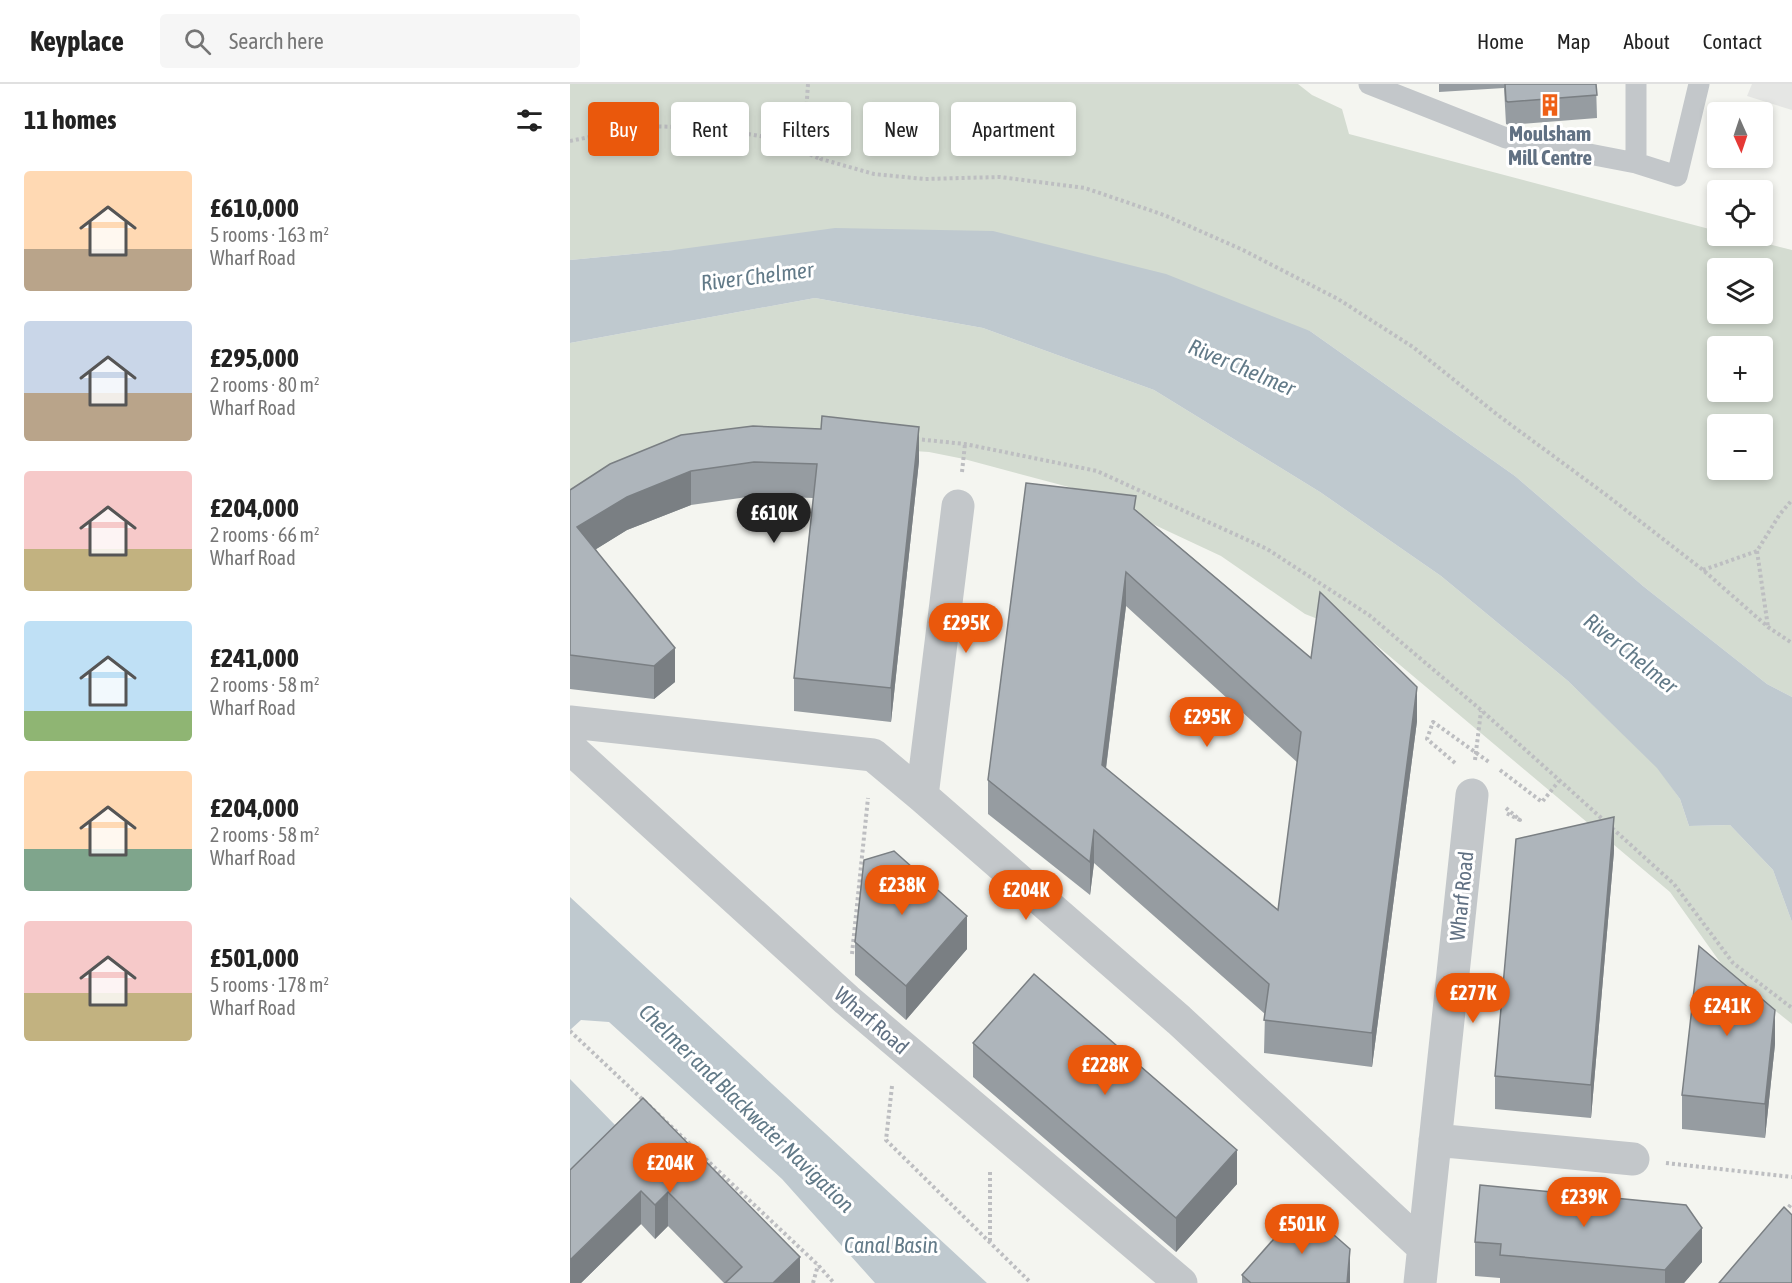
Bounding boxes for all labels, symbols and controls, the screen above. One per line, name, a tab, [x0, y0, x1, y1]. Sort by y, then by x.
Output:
search box	[160, 14, 580, 68]
text: Keyplace	[30, 25, 124, 57]
icon: search	[181, 25, 214, 58]
text: Search here	[229, 28, 324, 54]
text: Home	[1477, 29, 1524, 53]
text: Map	[1557, 29, 1591, 53]
text: About	[1624, 29, 1670, 53]
text: Contact	[1703, 29, 1762, 53]
building icon: Moulsham Mill Centre	[1537, 92, 1563, 118]
chip: Buy	[588, 102, 659, 156]
chip: Rent	[671, 102, 749, 156]
chip: Filters	[761, 102, 851, 156]
chip: New	[863, 102, 939, 156]
chip: Apartment	[951, 102, 1076, 156]
north arrow	[1707, 102, 1773, 168]
map controls	[1707, 102, 1773, 480]
icon: filters	[513, 104, 546, 137]
text: 11 homes	[24, 105, 117, 135]
place label: Moulsham Mill Centre	[1508, 121, 1592, 169]
button: locate	[1707, 180, 1773, 246]
text: £610,000	[210, 193, 299, 223]
icon: home	[72, 195, 144, 267]
text: 5 rooms · 163 m²	[210, 223, 329, 246]
text: Wharf Road	[210, 246, 296, 269]
water label: River Chelmer	[699, 256, 816, 296]
button: layers	[1707, 258, 1773, 324]
water label: River Chelmer	[1185, 333, 1301, 402]
button: +	[1707, 336, 1773, 402]
text: £295,000	[210, 343, 299, 373]
icon: home	[72, 345, 144, 417]
text: 2 rooms · 80 m²	[210, 373, 320, 396]
text: Wharf Road	[210, 396, 296, 419]
button: −	[1707, 414, 1773, 480]
text: £204,000	[210, 493, 299, 523]
pin: £610K	[732, 493, 816, 544]
icon: home	[72, 495, 144, 567]
text: £610K	[751, 501, 797, 524]
text: 2 rooms · 66 m²	[210, 523, 320, 546]
text: Wharf Road	[210, 546, 296, 569]
pin: £295K	[924, 603, 1008, 654]
water label: River Chelmer	[1579, 607, 1684, 700]
text: £295K	[943, 611, 989, 634]
text: £241,000	[210, 643, 299, 673]
icon: home	[72, 645, 144, 717]
text: 2 rooms · 58 m²	[210, 673, 320, 696]
text: Wharf Road	[210, 696, 296, 719]
pin: £295K	[1165, 697, 1249, 748]
text: £295K	[1184, 705, 1230, 728]
text: £204,000	[210, 793, 299, 823]
icon: home	[72, 795, 144, 867]
text: 2 rooms · 58 m²	[210, 823, 320, 846]
text: Wharf Road	[210, 846, 296, 869]
street label: Wharf Road	[1444, 850, 1478, 942]
pin: £238K	[860, 865, 944, 916]
pin: £204K	[984, 870, 1068, 921]
text: £238K	[879, 873, 925, 896]
text: £204K	[1003, 878, 1049, 901]
text: £501,000	[210, 943, 299, 973]
icon: home	[72, 945, 144, 1017]
text: 5 rooms · 178 m²	[210, 973, 329, 996]
pin: £277K	[1431, 973, 1515, 1024]
street label: Wharf Road	[830, 981, 914, 1059]
text: £277K	[1450, 981, 1496, 1004]
pin: £241K	[1685, 986, 1769, 1037]
text: £241K	[1704, 994, 1750, 1017]
text: Wharf Road	[210, 996, 296, 1019]
water label: Chelmer and Blackwater Navigation	[634, 998, 860, 1218]
pin: £228K	[1063, 1045, 1147, 1096]
text: £228K	[1082, 1053, 1128, 1076]
pin: £204K	[628, 1143, 712, 1194]
text: £204K	[647, 1151, 693, 1174]
pin: £239K	[1542, 1177, 1626, 1228]
text: £239K	[1561, 1185, 1607, 1208]
pin: £501K	[1260, 1204, 1344, 1255]
text: £501K	[1279, 1212, 1325, 1235]
water label: Canal Basin	[844, 1232, 938, 1258]

